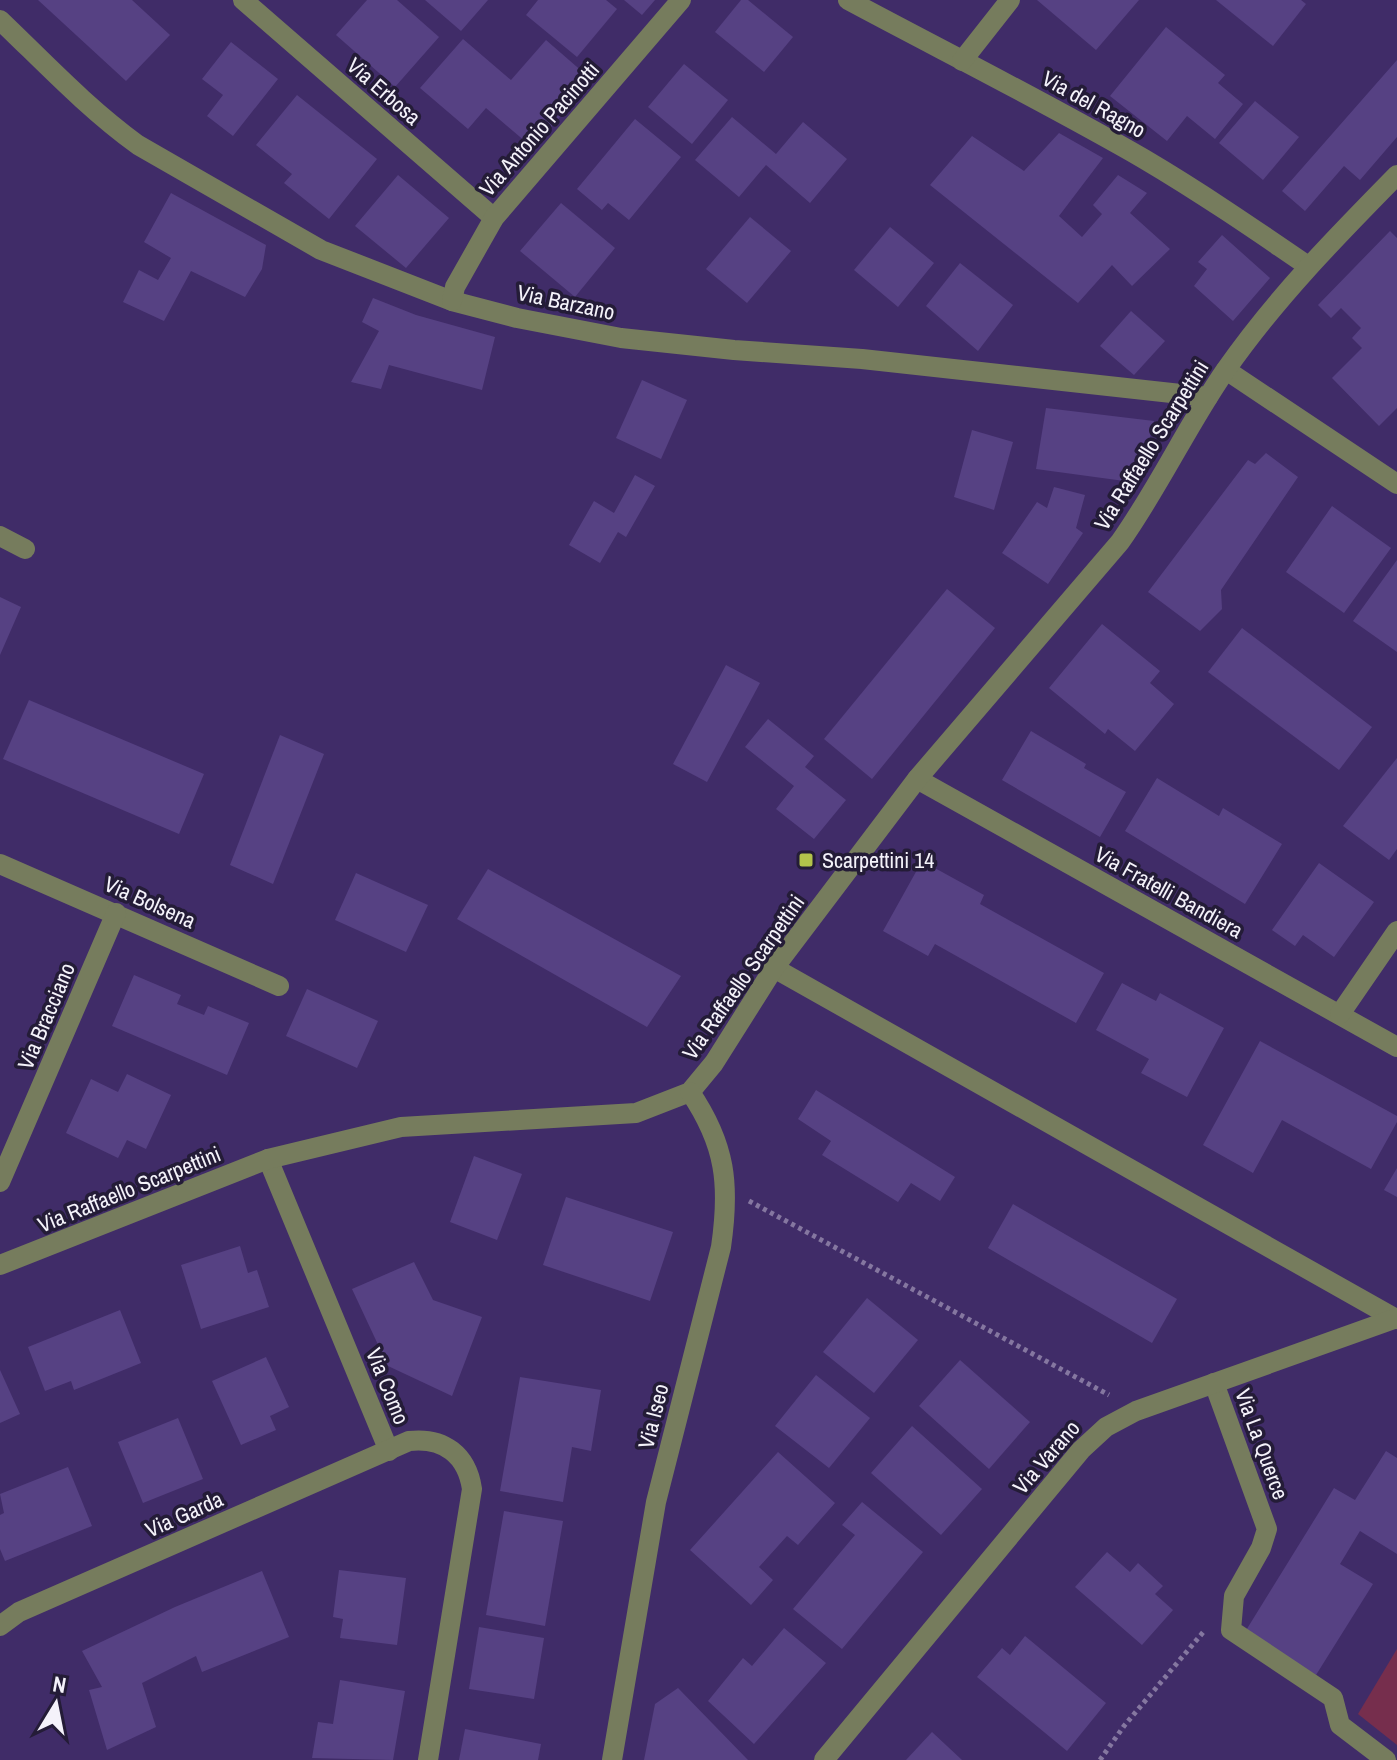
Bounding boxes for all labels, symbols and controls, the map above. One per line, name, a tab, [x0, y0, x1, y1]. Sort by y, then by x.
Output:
street label: Via Erbosa	[341, 51, 427, 131]
street label: Via Antonio Pacinotti	[472, 55, 606, 203]
street label: Via del Ragno	[1037, 63, 1151, 145]
street label: Via Barzano	[514, 277, 618, 327]
street label: Via Raffaello Scarpettini	[1087, 354, 1215, 536]
street label: Via Fratelli Bandiera	[1090, 839, 1248, 945]
place label: Scarpettini 14	[822, 845, 934, 875]
marker: Scarpettini 14	[797, 851, 815, 869]
street label: Via Bolsena	[100, 869, 200, 935]
street label: Via Raffaello Scarpettini	[675, 889, 811, 1065]
street label: Via Bracciano	[10, 958, 82, 1074]
street label: Via Raffaello Scarpettini	[33, 1139, 225, 1239]
street label: Via Como	[359, 1343, 417, 1429]
street label: Via Iseo	[630, 1380, 676, 1452]
street label: Via La Querce	[1228, 1384, 1296, 1504]
street label: Via Varano	[1006, 1414, 1086, 1500]
street label: Via Garda	[140, 1484, 228, 1544]
north arrow	[16, 1664, 96, 1744]
text: N	[50, 1668, 68, 1700]

